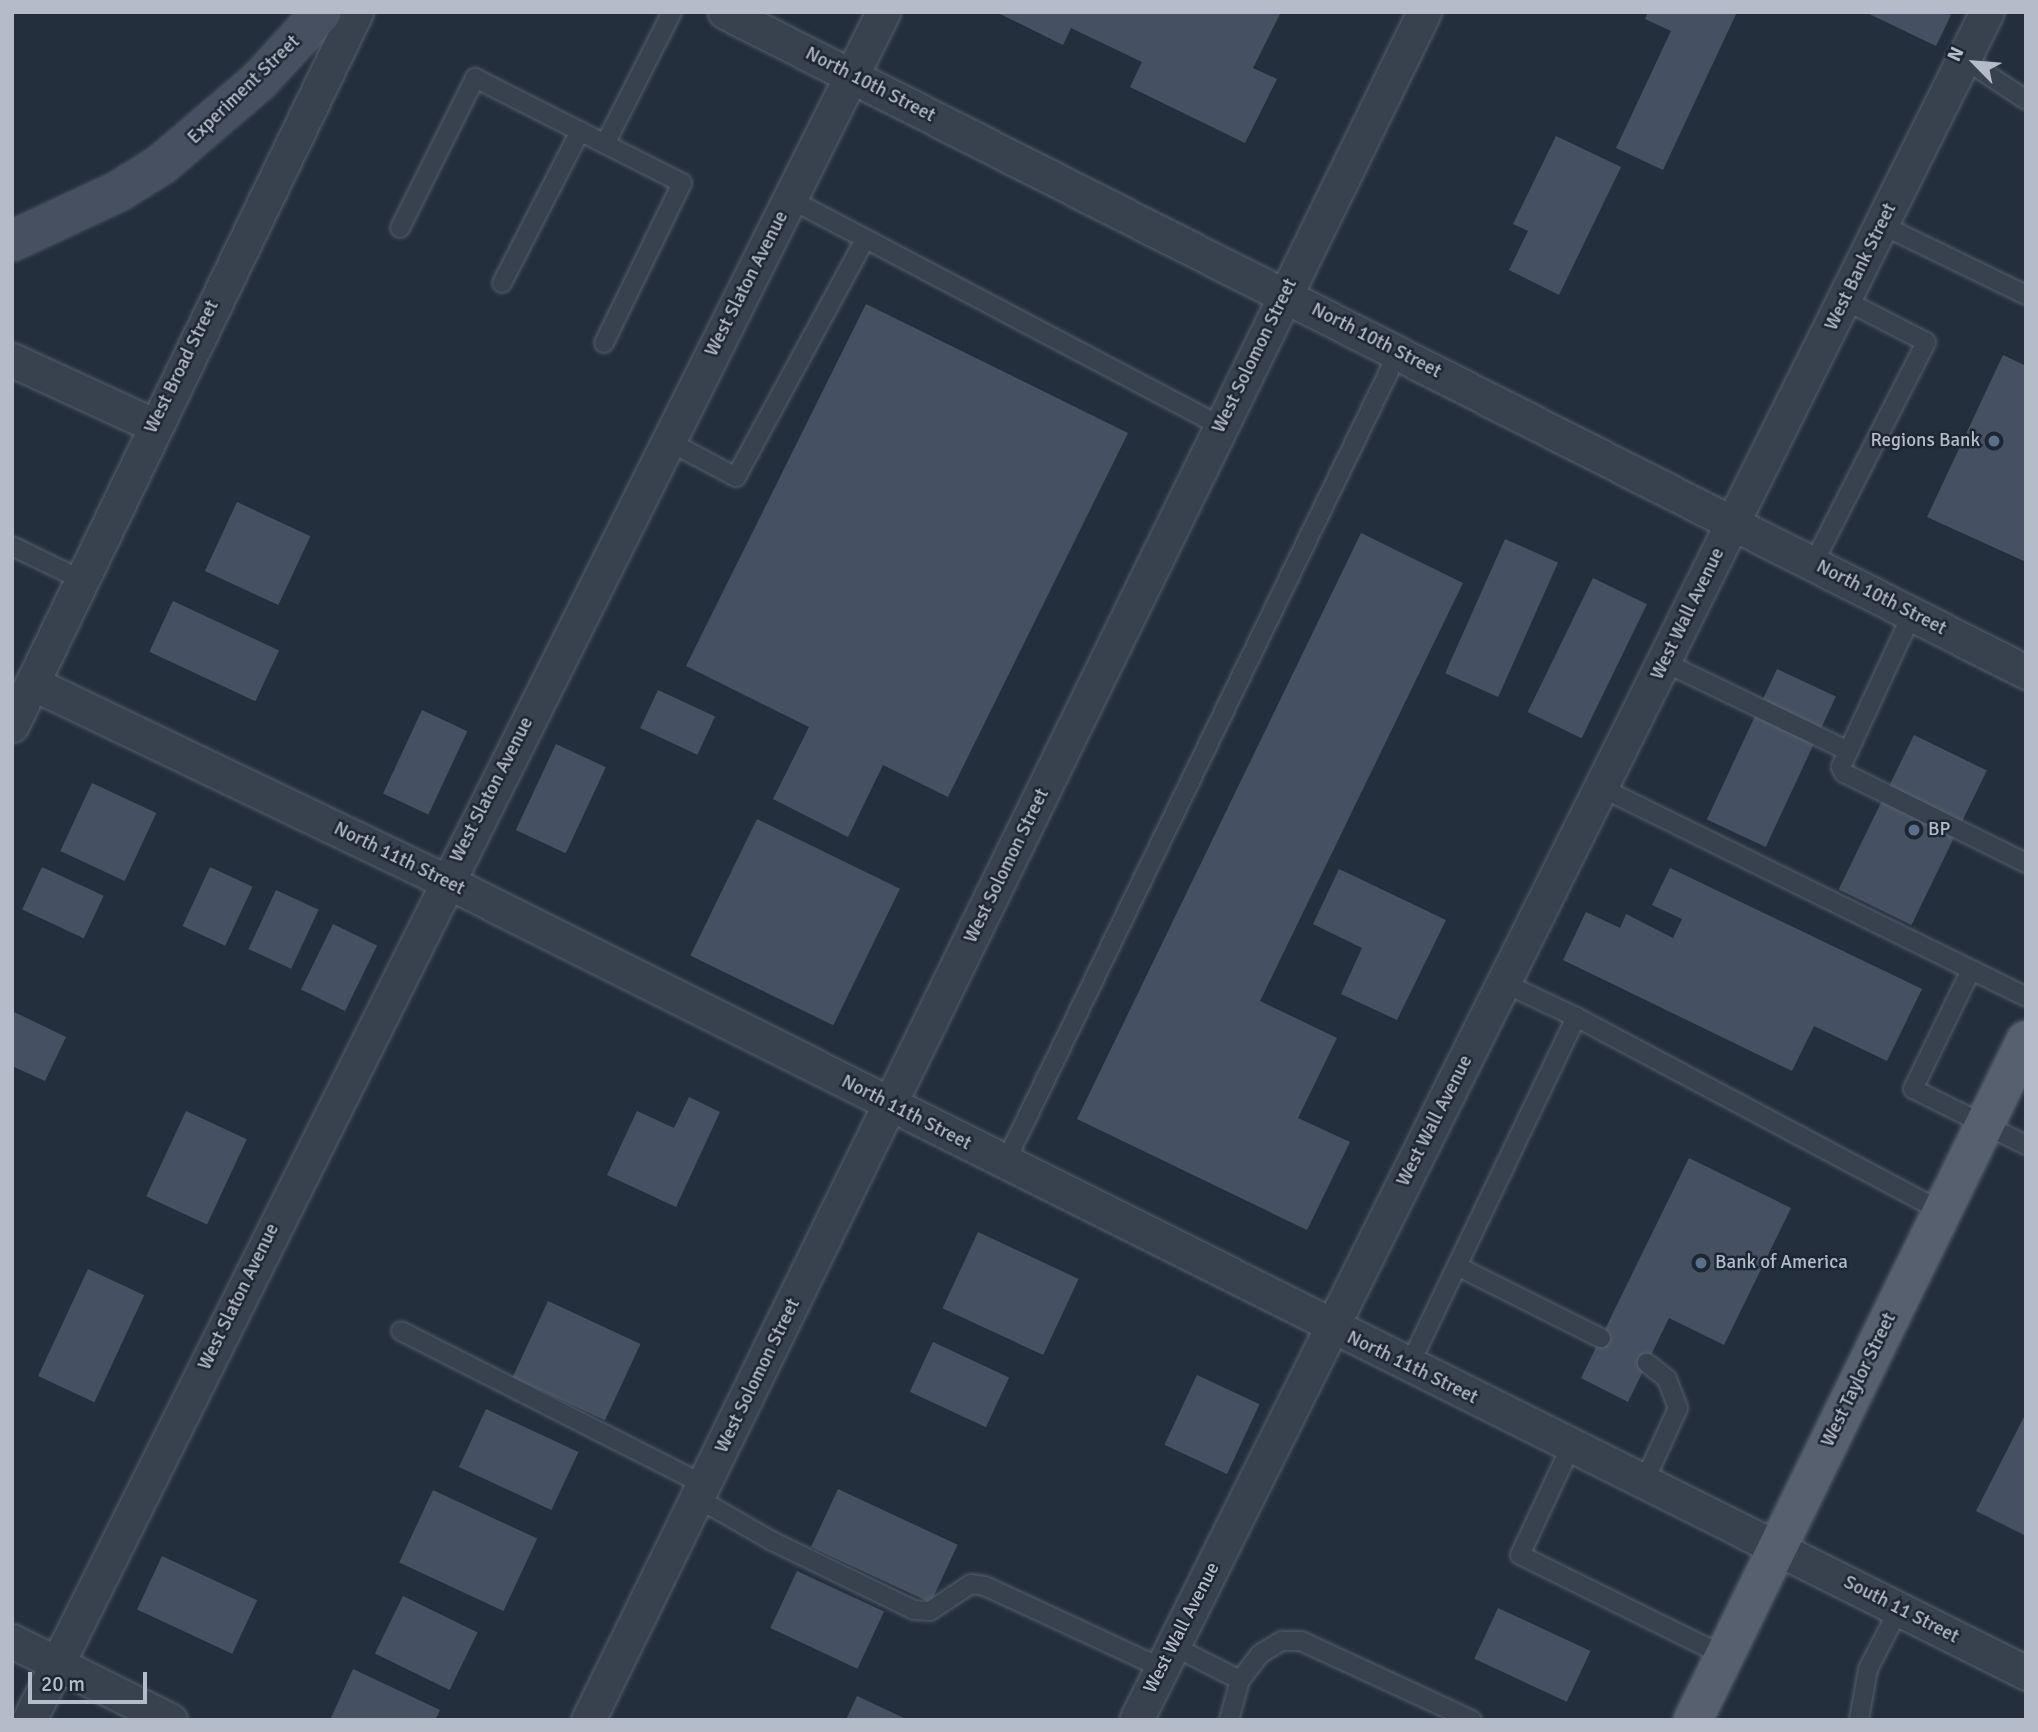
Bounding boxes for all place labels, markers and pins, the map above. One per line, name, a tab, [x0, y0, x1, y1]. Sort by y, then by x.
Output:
place label: Regions Bank	[1870, 430, 1980, 452]
marker: Regions Bank	[1986, 433, 2002, 449]
place label: BP	[1928, 819, 1950, 841]
marker: BP	[1906, 822, 1922, 838]
place label: Bank of America	[1715, 1252, 1848, 1274]
marker: Bank of America	[1693, 1255, 1709, 1271]

